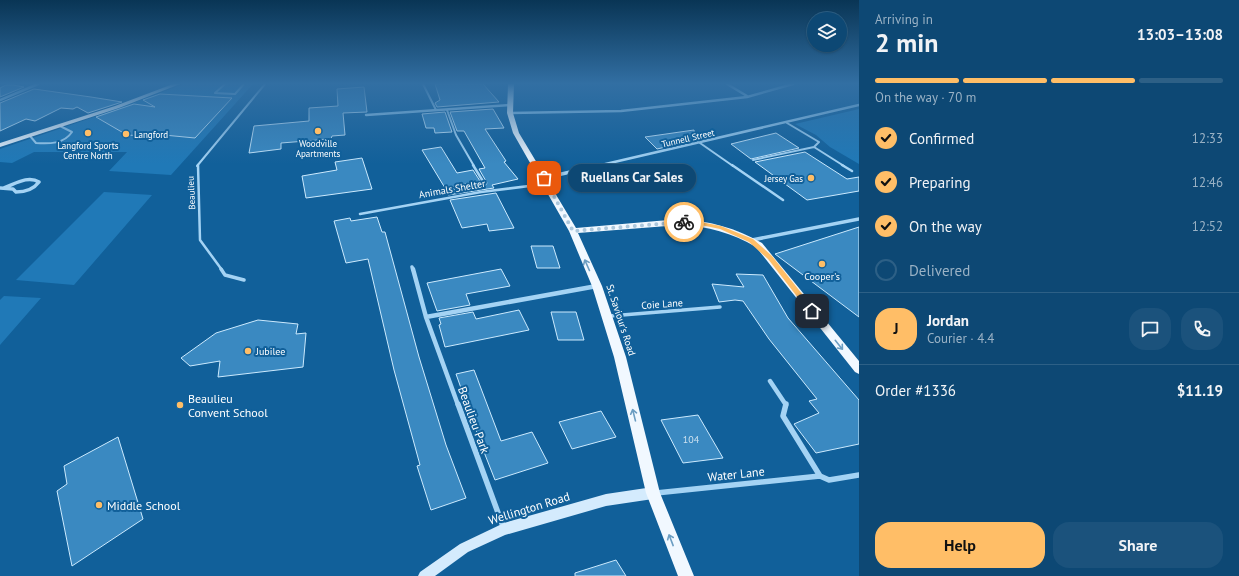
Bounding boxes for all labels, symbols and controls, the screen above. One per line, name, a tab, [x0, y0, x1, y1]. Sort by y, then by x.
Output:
text: Arriving in	[875, 11, 933, 28]
map controls	[807, 12, 847, 52]
button: layers	[807, 12, 847, 52]
text: 13:03–13:08	[1137, 25, 1223, 44]
text: 2 min	[875, 26, 938, 59]
text: On the way · 70 m	[875, 89, 976, 106]
marker: Woodville Apartments	[313, 126, 323, 136]
street label: Tunnell Street	[660, 127, 716, 149]
icon: check	[875, 127, 897, 149]
marker: Langford Sports Centre North	[83, 128, 93, 138]
marker: Langford	[121, 129, 131, 139]
place label: Langford	[134, 129, 168, 140]
text: Confirmed	[909, 129, 974, 148]
text: 12:33	[1192, 130, 1223, 147]
place label: Woodville Apartments	[296, 138, 341, 159]
place label: Langford Sports Centre North	[57, 140, 119, 161]
pin	[527, 161, 561, 195]
callout: Ruellans Car Sales	[568, 164, 696, 192]
icon: bag	[533, 167, 555, 189]
text: Ruellans Car Sales	[581, 169, 683, 186]
icon: check	[875, 171, 897, 193]
place label: Jersey Gas	[764, 173, 803, 184]
marker: Jersey Gas	[806, 173, 816, 183]
text: Preparing	[909, 173, 971, 192]
text: 12:46	[1192, 174, 1223, 191]
street label: Beaulieu	[185, 176, 197, 210]
street label: Animals Shelter	[418, 177, 487, 201]
courier	[664, 202, 704, 242]
icon: bike	[673, 211, 695, 233]
icon: check	[875, 215, 897, 237]
text: On the way	[909, 217, 982, 236]
text: 12:52	[1192, 218, 1223, 235]
one-way arrow	[583, 259, 590, 271]
marker: Cooper's	[817, 259, 827, 269]
text: Delivered	[909, 261, 970, 280]
place label: Cooper's	[804, 270, 840, 283]
street label: St. Saviour's Road	[603, 283, 639, 357]
pin	[795, 294, 829, 328]
street label: Coie Lane	[641, 296, 683, 312]
icon: home	[801, 300, 823, 322]
button: chat	[1129, 308, 1171, 350]
button: phone	[1181, 308, 1223, 350]
text: Jordan	[927, 311, 969, 330]
text: J	[893, 319, 899, 338]
text: Courier · 4.4	[927, 330, 994, 347]
one-way arrow	[835, 340, 843, 351]
place label: Jubilee	[255, 345, 285, 358]
marker: Jubilee	[243, 346, 253, 356]
text: Order #1336	[875, 381, 956, 400]
text: $11.19	[1177, 381, 1223, 400]
street label: Beaulieu Park	[455, 385, 493, 456]
place label: Beaulieu Convent School	[188, 391, 268, 420]
marker: Beaulieu Convent School	[175, 400, 185, 410]
one-way arrow	[630, 409, 638, 422]
house number: 104	[683, 433, 700, 446]
street label: Water Lane	[707, 464, 765, 484]
street label: Wellington Road	[486, 489, 572, 527]
place label: Middle School	[107, 498, 181, 513]
marker: Middle School	[94, 500, 104, 510]
button: Help	[875, 522, 1045, 568]
button: Share	[1053, 522, 1223, 568]
one-way arrow	[667, 534, 675, 546]

